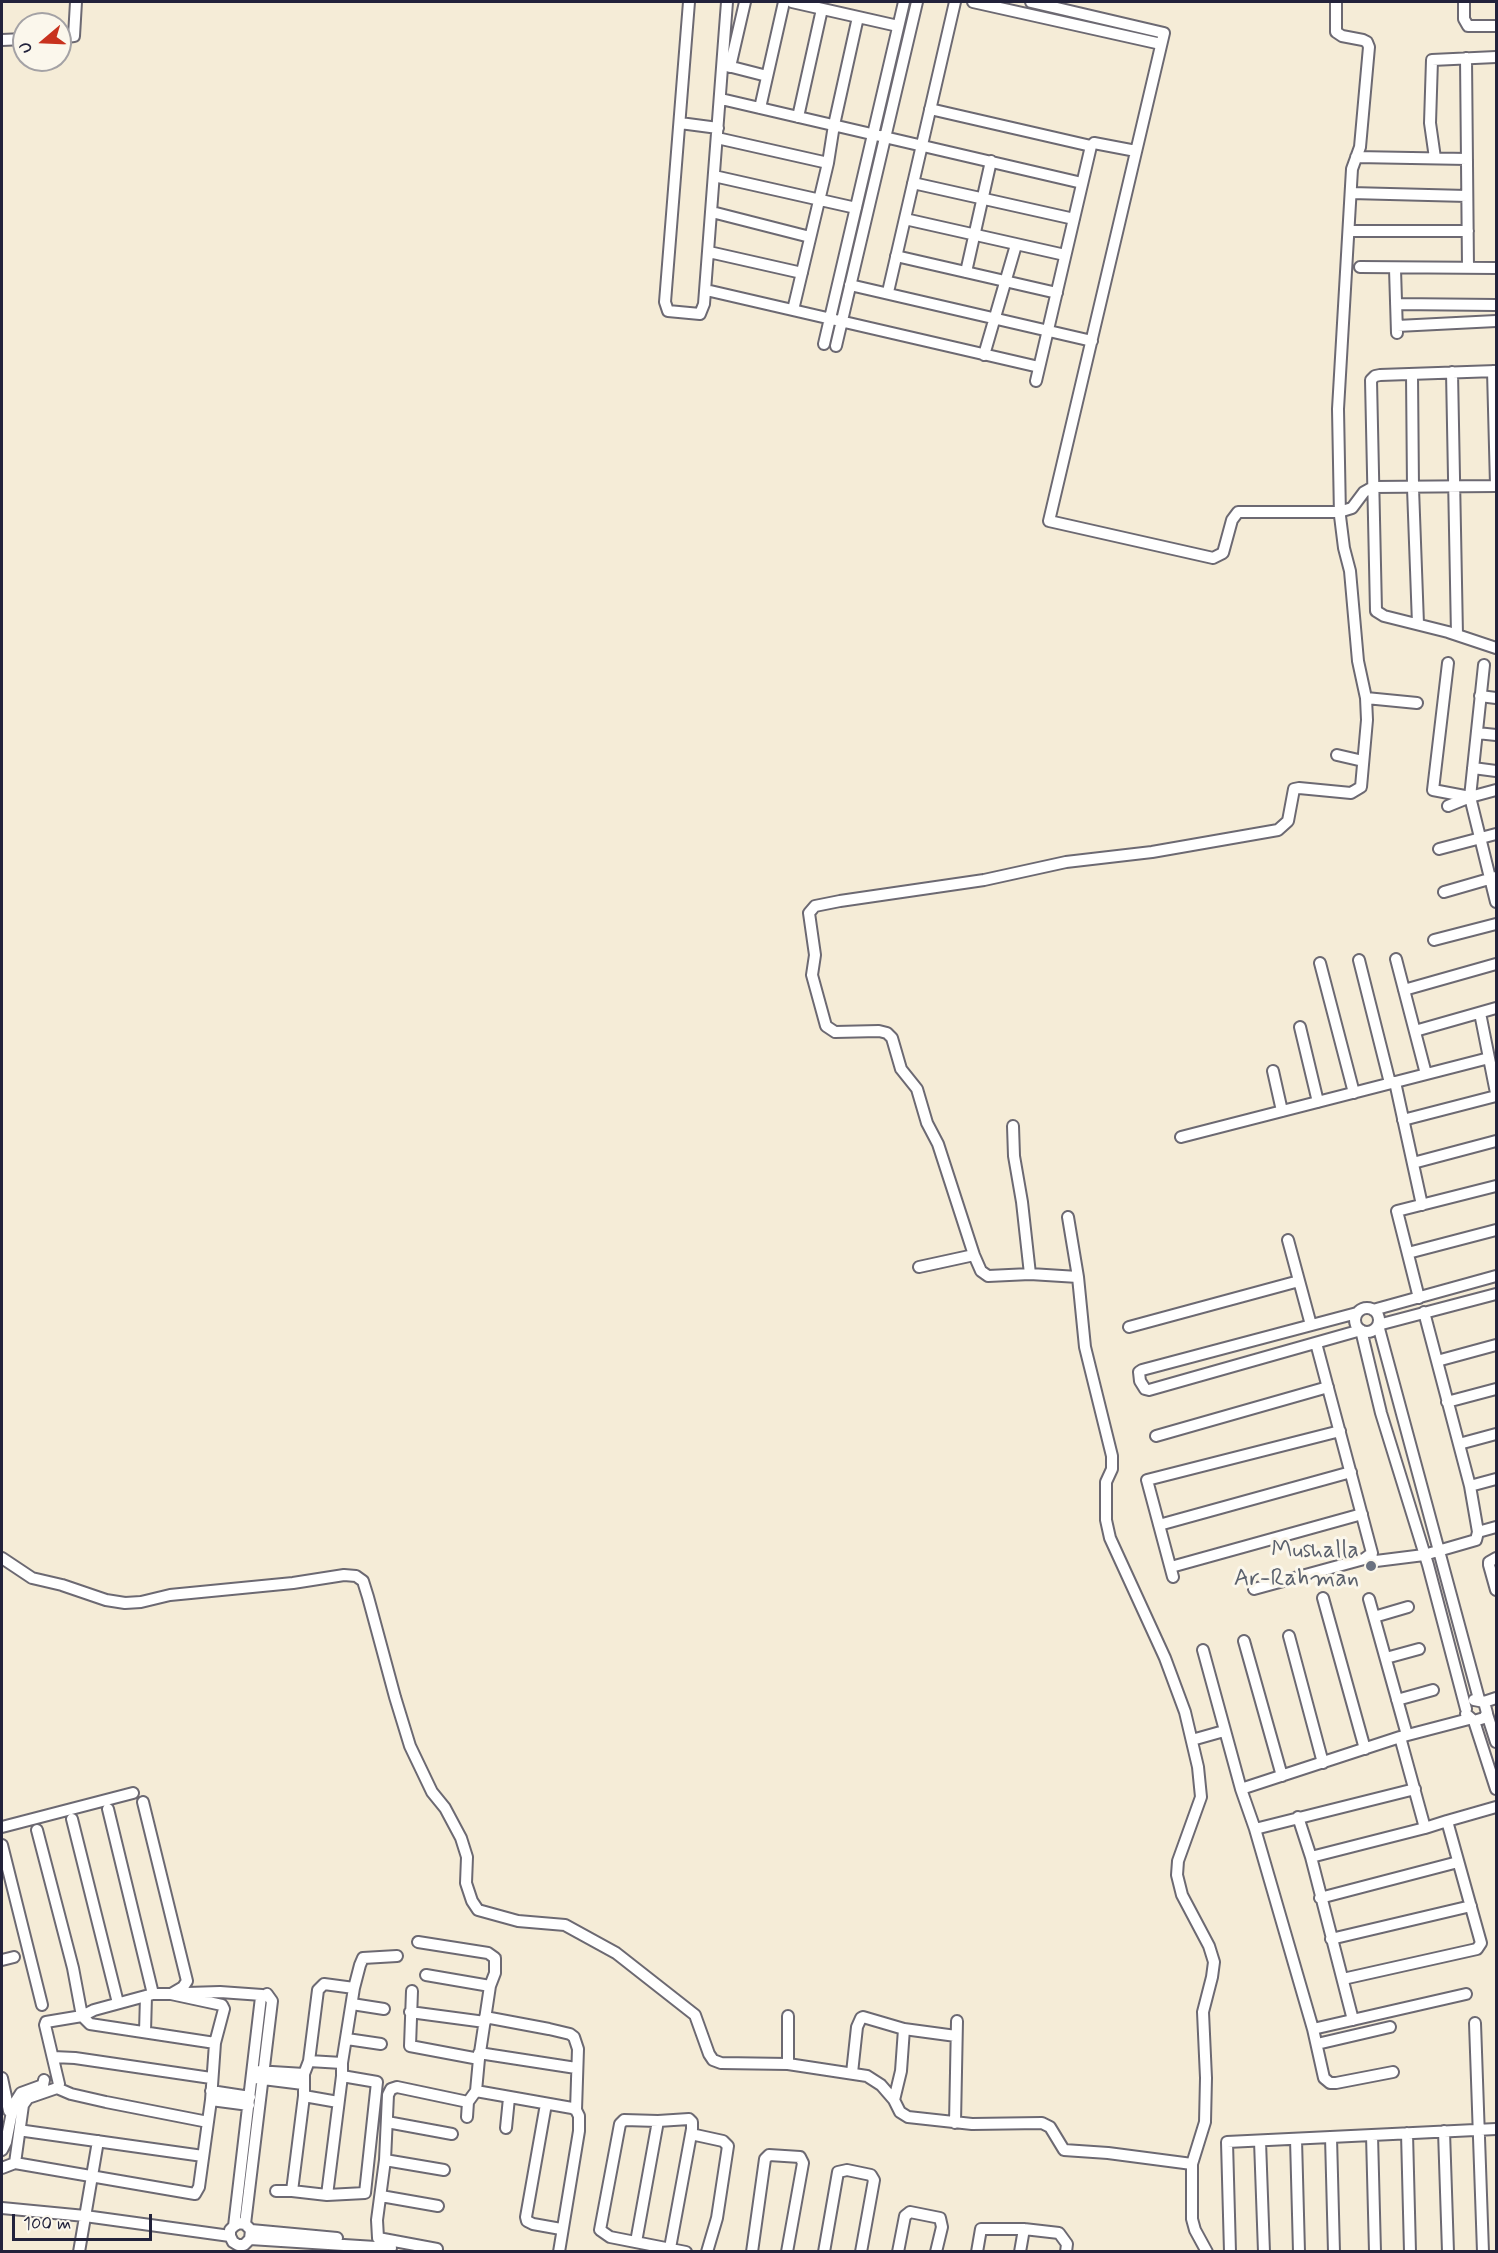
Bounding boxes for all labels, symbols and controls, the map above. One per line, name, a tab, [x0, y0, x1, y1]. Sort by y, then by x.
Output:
north arrow	[12, 12, 72, 72]
text: U	[15, 39, 38, 56]
place label: Mushalla Ar-Rahman	[1234, 1538, 1359, 1594]
marker: Mushalla Ar-Rahman	[1364, 1559, 1378, 1573]
scale bar	[15, 2202, 154, 2240]
text: 100 m	[23, 2212, 71, 2236]

